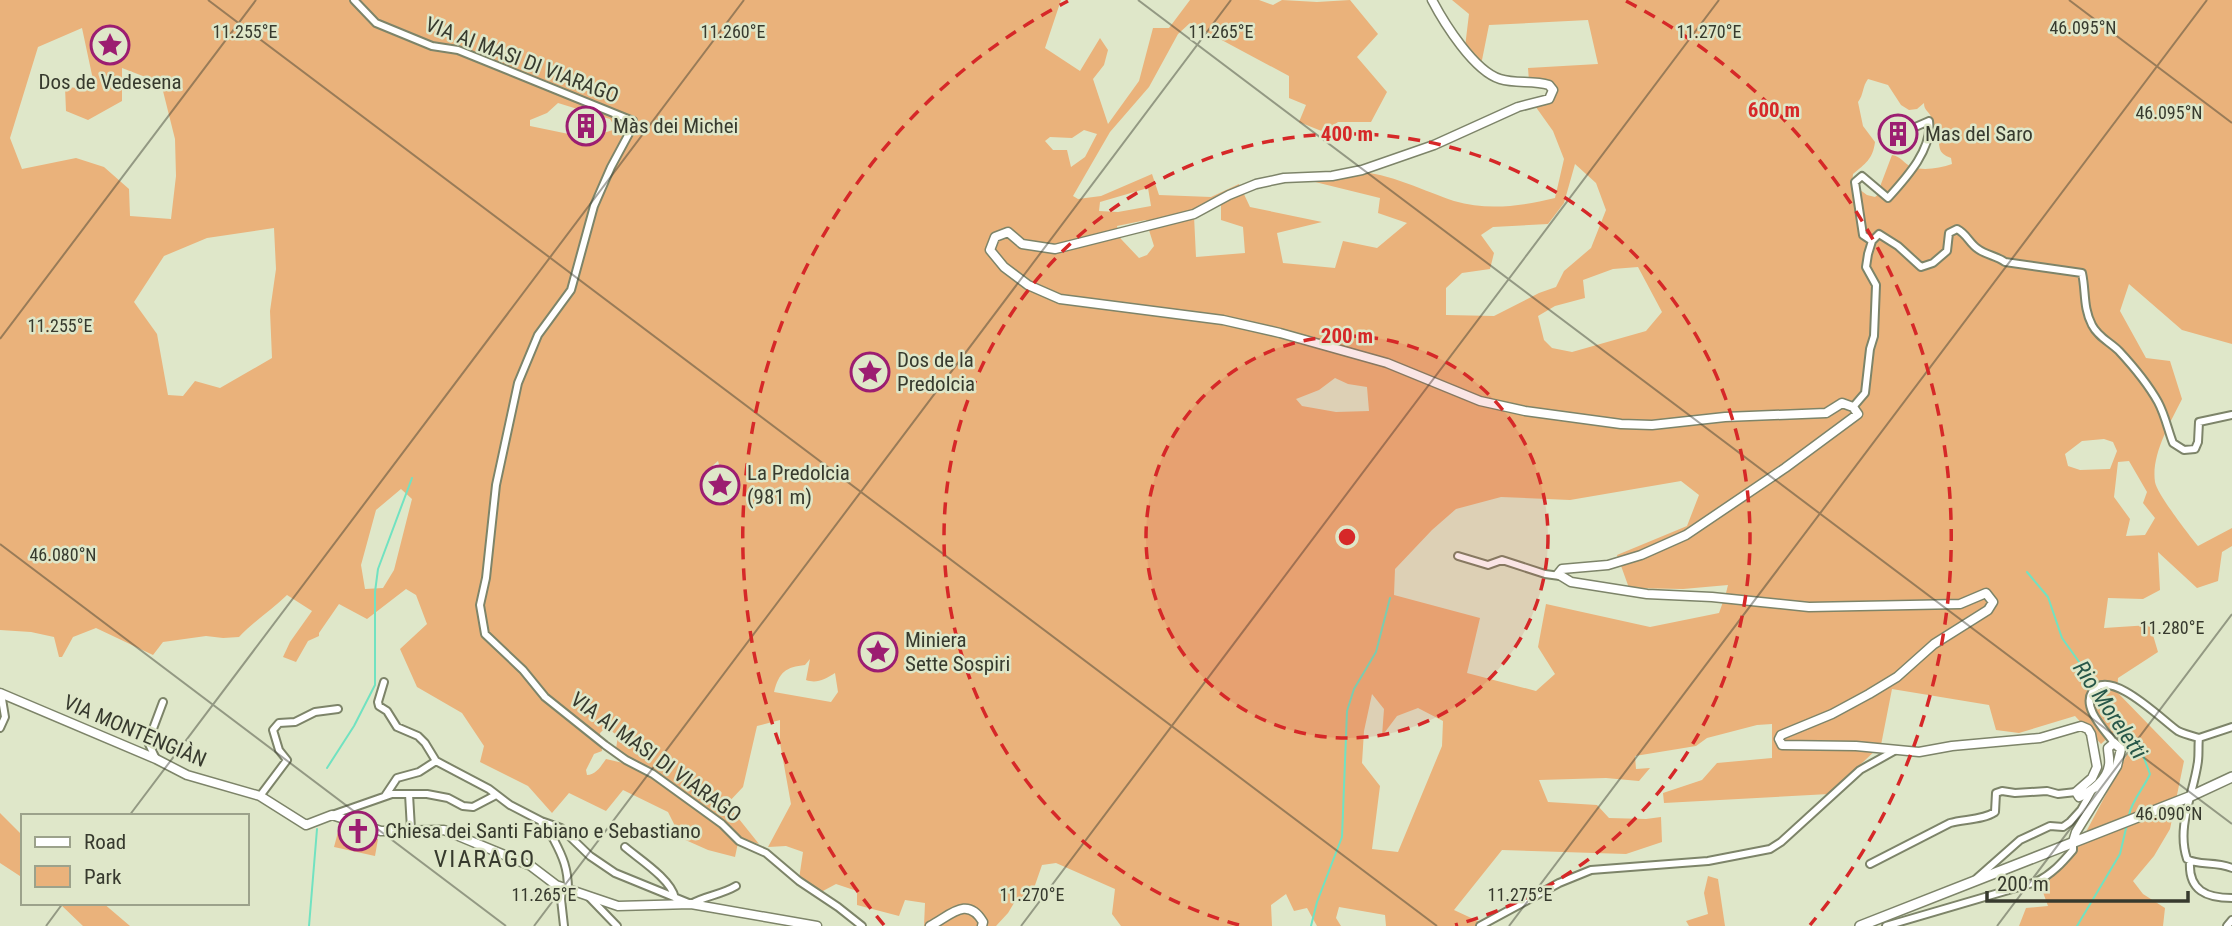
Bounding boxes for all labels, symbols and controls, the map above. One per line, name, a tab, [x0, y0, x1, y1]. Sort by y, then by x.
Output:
street label: VIA AI MASI DI VIARAGO	[422, 12, 622, 108]
text: 46.095°N	[2049, 17, 2117, 38]
text: 11.255°E	[213, 21, 277, 42]
text: 11.260°E	[701, 21, 765, 42]
text: 11.265°E	[1189, 21, 1253, 42]
text: 11.270°E	[1677, 21, 1741, 42]
place icon: Dos de Vedesena	[89, 24, 131, 66]
place label: Dos de Vedesena	[38, 70, 182, 94]
text: 600 m	[1748, 98, 1800, 122]
text: 46.095°N	[2135, 102, 2203, 123]
building icon: Màs dei Michei	[565, 105, 607, 147]
building icon: Mas del Saro	[1877, 113, 1919, 155]
place label: Màs dei Michei	[613, 114, 738, 138]
text: 400 m	[1321, 122, 1373, 146]
place label: Mas del Saro	[1925, 122, 2033, 146]
text: 11.255°E	[28, 315, 92, 336]
text: 200 m	[1321, 324, 1373, 348]
place label: Dos de la Predolcia	[897, 348, 975, 396]
place icon: Dos de la Predolcia	[849, 351, 891, 393]
place label: La Predolcia (981 m)	[747, 461, 850, 509]
place icon: La Predolcia (981 m)	[699, 464, 741, 506]
centre of rings	[1335, 525, 1359, 549]
text: 46.080°N	[29, 544, 97, 565]
text: 11.280°E	[2140, 617, 2204, 638]
place label: Miniera Sette Sospiri	[905, 628, 1010, 676]
place icon: Miniera Sette Sospiri	[857, 631, 899, 673]
water label: Rio Moreletti	[2067, 656, 2153, 765]
street label: VIA AI MASI DI VIARAGO	[566, 687, 746, 827]
street label: VIA MONTENGIÀN	[60, 690, 210, 772]
text: 46.090°N	[2135, 803, 2203, 824]
church icon: Chiesa dei Santi Fabiano e Sebastiano	[337, 810, 379, 852]
legend	[21, 814, 248, 905]
place label: Chiesa dei Santi Fabiano e Sebastiano	[385, 819, 701, 843]
text: Road	[84, 830, 126, 854]
district label: VIARAGO	[434, 845, 536, 873]
scale bar	[1987, 860, 2188, 904]
text: Park	[84, 865, 122, 889]
text: 200 m	[1997, 872, 2049, 896]
text: 11.265°E	[512, 884, 576, 905]
text: 11.270°E	[1000, 884, 1064, 905]
text: 11.275°E	[1488, 884, 1552, 905]

